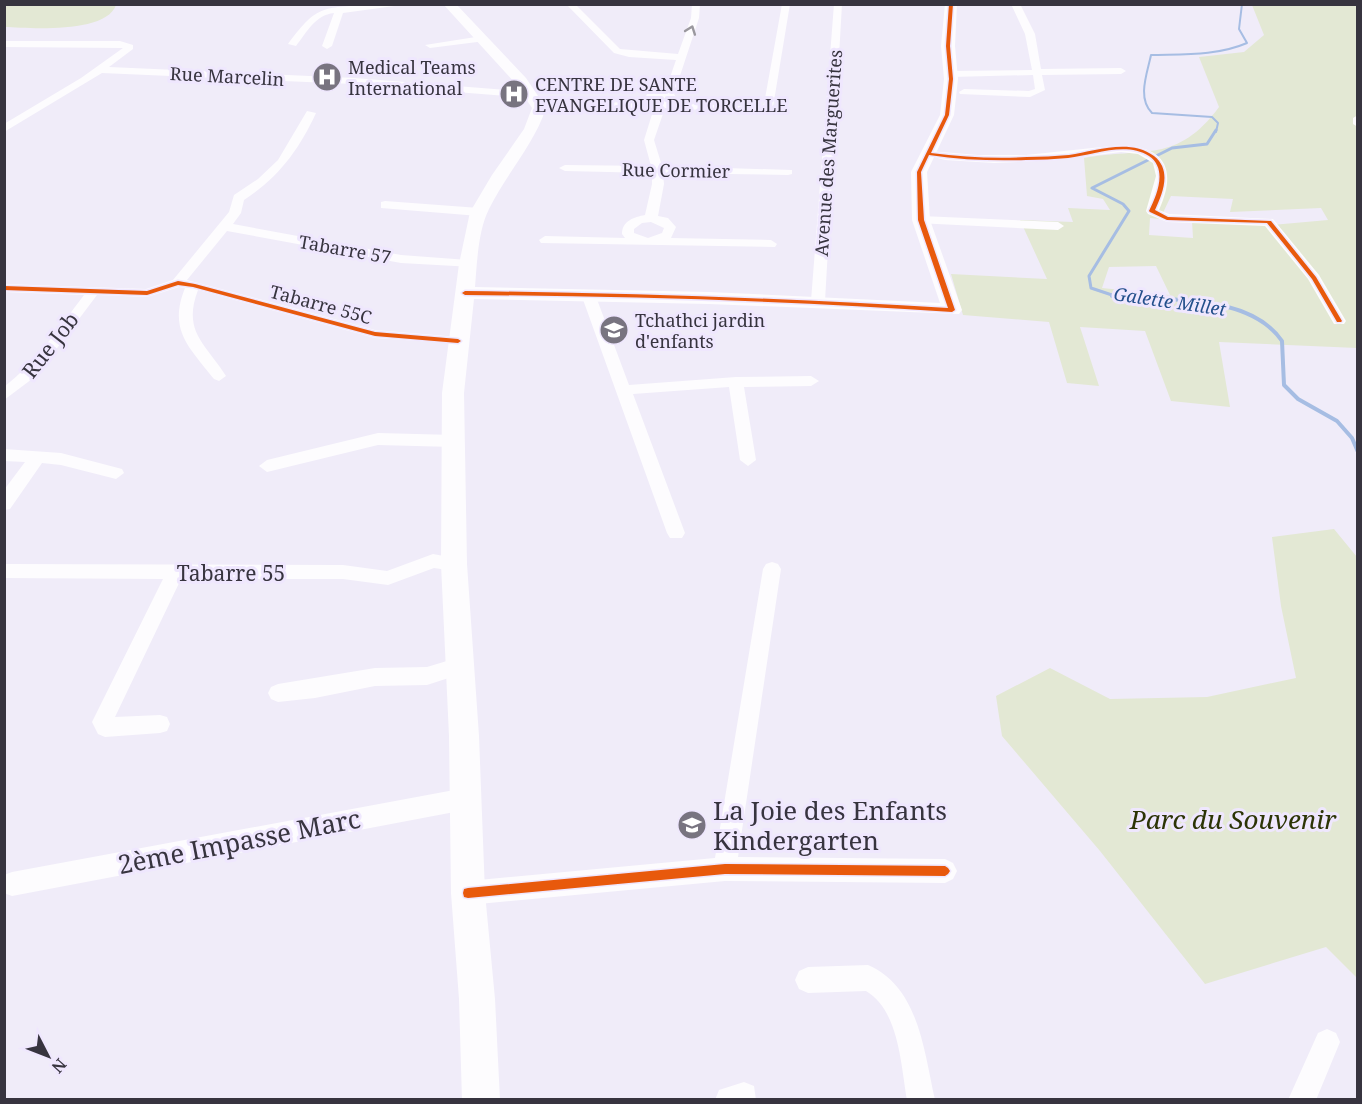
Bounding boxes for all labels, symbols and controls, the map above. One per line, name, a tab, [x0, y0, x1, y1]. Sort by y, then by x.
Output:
one-way arrow	[683, 25, 696, 36]
street label: Avenue des Marguerites	[809, 49, 847, 257]
place label: Medical Teams International	[348, 55, 476, 100]
street label: Rue Marcelin	[169, 61, 285, 91]
hospital icon: Medical Teams International	[311, 61, 343, 93]
place label: CENTRE DE SANTE EVANGELIQUE DE TORCELLE	[535, 72, 787, 117]
hospital icon: CENTRE DE SANTE EVANGELIQUE DE TORCELLE	[498, 78, 530, 110]
street label: Rue Cormier	[622, 157, 731, 183]
street label: Tabarre 57	[297, 229, 393, 269]
street label: Tabarre 55C	[268, 279, 374, 329]
water label: Galette Millet	[1112, 281, 1228, 321]
street label: Rue Job	[15, 306, 85, 384]
place label: Tchathci jardin d'enfants	[635, 308, 765, 353]
school or university icon: Tchathci jardin d'enfants	[598, 314, 630, 346]
street label: Tabarre 55	[177, 559, 285, 587]
place label: La Joie des Enfants Kindergarten	[713, 792, 947, 858]
street label: 2ème Impasse Marc	[115, 800, 363, 882]
park label: Parc du Souvenir	[1129, 801, 1337, 837]
school or university icon: La Joie des Enfants Kindergarten	[676, 809, 708, 841]
north arrow	[18, 1026, 78, 1086]
text: N	[46, 1054, 72, 1078]

